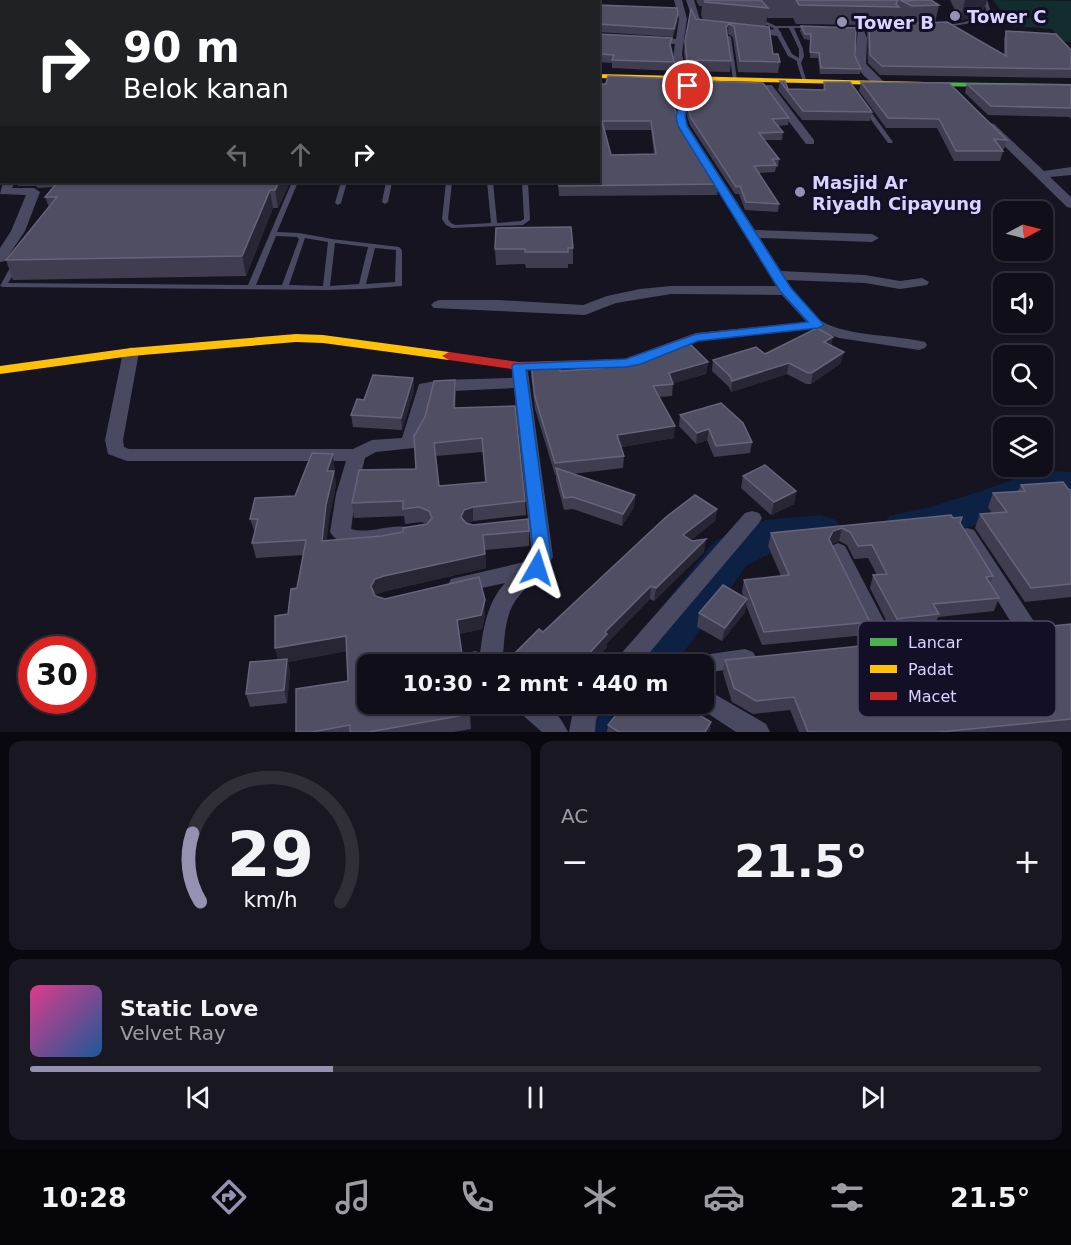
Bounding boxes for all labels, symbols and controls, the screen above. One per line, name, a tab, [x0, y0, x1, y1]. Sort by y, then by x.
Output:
place label: Tower C	[967, 6, 1046, 27]
marker: Tower C	[948, 9, 962, 23]
place label: Tower B	[854, 12, 934, 33]
marker: Tower B	[835, 15, 849, 29]
text: 90 m	[123, 23, 240, 72]
icon: right	[24, 24, 102, 102]
pin	[662, 60, 713, 111]
icon: arrive	[671, 69, 704, 102]
text: Belok kanan	[123, 73, 289, 104]
icon: left	[221, 138, 254, 171]
icon: ahead	[284, 138, 317, 171]
icon: right	[347, 138, 380, 171]
place label: Masjid Ar Riyadh Cipayung	[812, 172, 982, 214]
marker: Masjid Ar Riyadh Cipayung	[793, 185, 807, 199]
north arrow	[993, 201, 1053, 261]
map controls	[993, 201, 1053, 477]
button: sound	[993, 273, 1053, 333]
button: search	[993, 345, 1053, 405]
button: layers	[993, 417, 1053, 477]
position arrow	[505, 536, 569, 600]
legend	[858, 621, 1056, 717]
text: Lancar	[908, 633, 962, 652]
speed limit sign: 30	[18, 636, 96, 714]
text: Padat	[908, 660, 953, 679]
text: 10:30 · 2 mnt · 440 m	[403, 671, 668, 696]
text: Macet	[908, 687, 957, 706]
text: AC	[561, 804, 588, 828]
text: 29	[227, 818, 313, 891]
text: 21.5°	[734, 835, 868, 888]
text: −	[561, 842, 589, 881]
text: +	[1013, 842, 1041, 881]
text: km/h	[243, 888, 297, 913]
text: Static Love	[120, 996, 258, 1021]
text: Velvet Ray	[120, 1021, 226, 1045]
icon: previous	[182, 1081, 215, 1114]
icon: pause	[519, 1081, 552, 1114]
icon: next	[856, 1081, 889, 1114]
icon: directions	[208, 1176, 250, 1218]
icon: music	[332, 1176, 374, 1218]
icon: phone	[456, 1176, 498, 1218]
icon: climate	[579, 1176, 621, 1218]
icon: car	[703, 1176, 745, 1218]
icon: filters	[826, 1176, 868, 1218]
text: 10:28	[41, 1182, 127, 1213]
text: 21.5°	[950, 1182, 1030, 1213]

